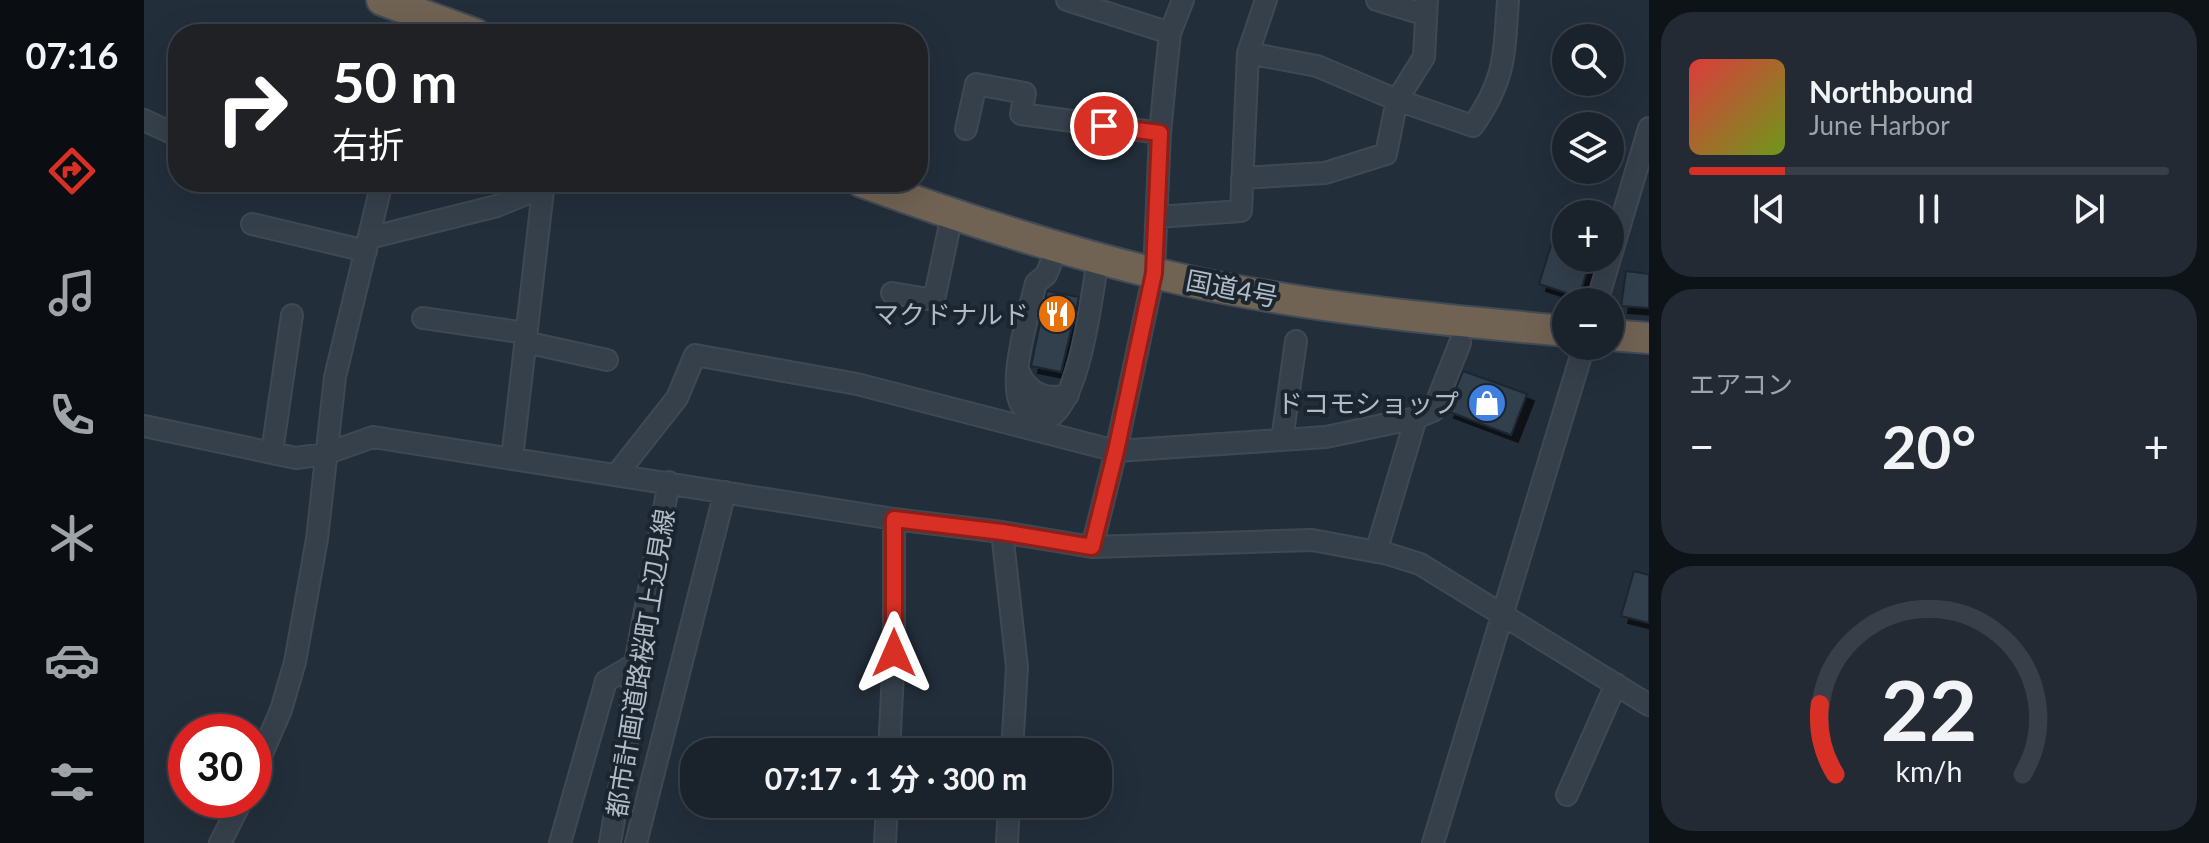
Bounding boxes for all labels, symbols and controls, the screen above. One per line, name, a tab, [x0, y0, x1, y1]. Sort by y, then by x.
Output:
map controls	[1552, 24, 1624, 360]
button: search	[1552, 24, 1624, 96]
text: 07:16	[26, 33, 118, 77]
text: 50 m	[332, 48, 457, 115]
icon: right	[200, 56, 304, 160]
text: Northbound	[1809, 73, 1973, 109]
pin	[1070, 92, 1138, 160]
icon: arrive	[1082, 104, 1126, 148]
text: June Harbor	[1809, 109, 1950, 141]
button: layers	[1552, 112, 1624, 184]
text: 右折	[332, 122, 404, 166]
icon: directions	[44, 143, 100, 199]
icon: previous	[1747, 187, 1791, 231]
icon: pause	[1907, 187, 1951, 231]
icon: next	[2067, 187, 2111, 231]
button: +	[1552, 200, 1624, 272]
street label: 国道4号	[1183, 263, 1281, 313]
icon: music	[44, 265, 100, 321]
button: −	[1552, 288, 1624, 360]
restaurant icon: マクドナルド	[1036, 293, 1078, 335]
place label: マクドナルド	[873, 298, 1029, 330]
text: エアコン	[1689, 368, 1793, 400]
shop icon: ドコモショップ	[1466, 382, 1508, 424]
icon: phone	[44, 387, 100, 443]
place label: ドコモショップ	[1277, 387, 1459, 419]
text: 20°	[1882, 410, 1976, 482]
text: −	[1689, 420, 1715, 472]
text: +	[2143, 420, 2169, 472]
street label: 都市計画道路桜町上辺見線	[600, 506, 680, 820]
icon: climate	[44, 510, 100, 566]
position arrow	[852, 611, 936, 695]
icon: car	[44, 632, 100, 688]
text: 22	[1881, 658, 1977, 758]
speed limit sign: 30	[168, 714, 272, 818]
icon: filters	[44, 754, 100, 810]
text: km/h	[1896, 754, 1962, 788]
text: 07:17 · 1 分 · 300 m	[765, 760, 1027, 796]

